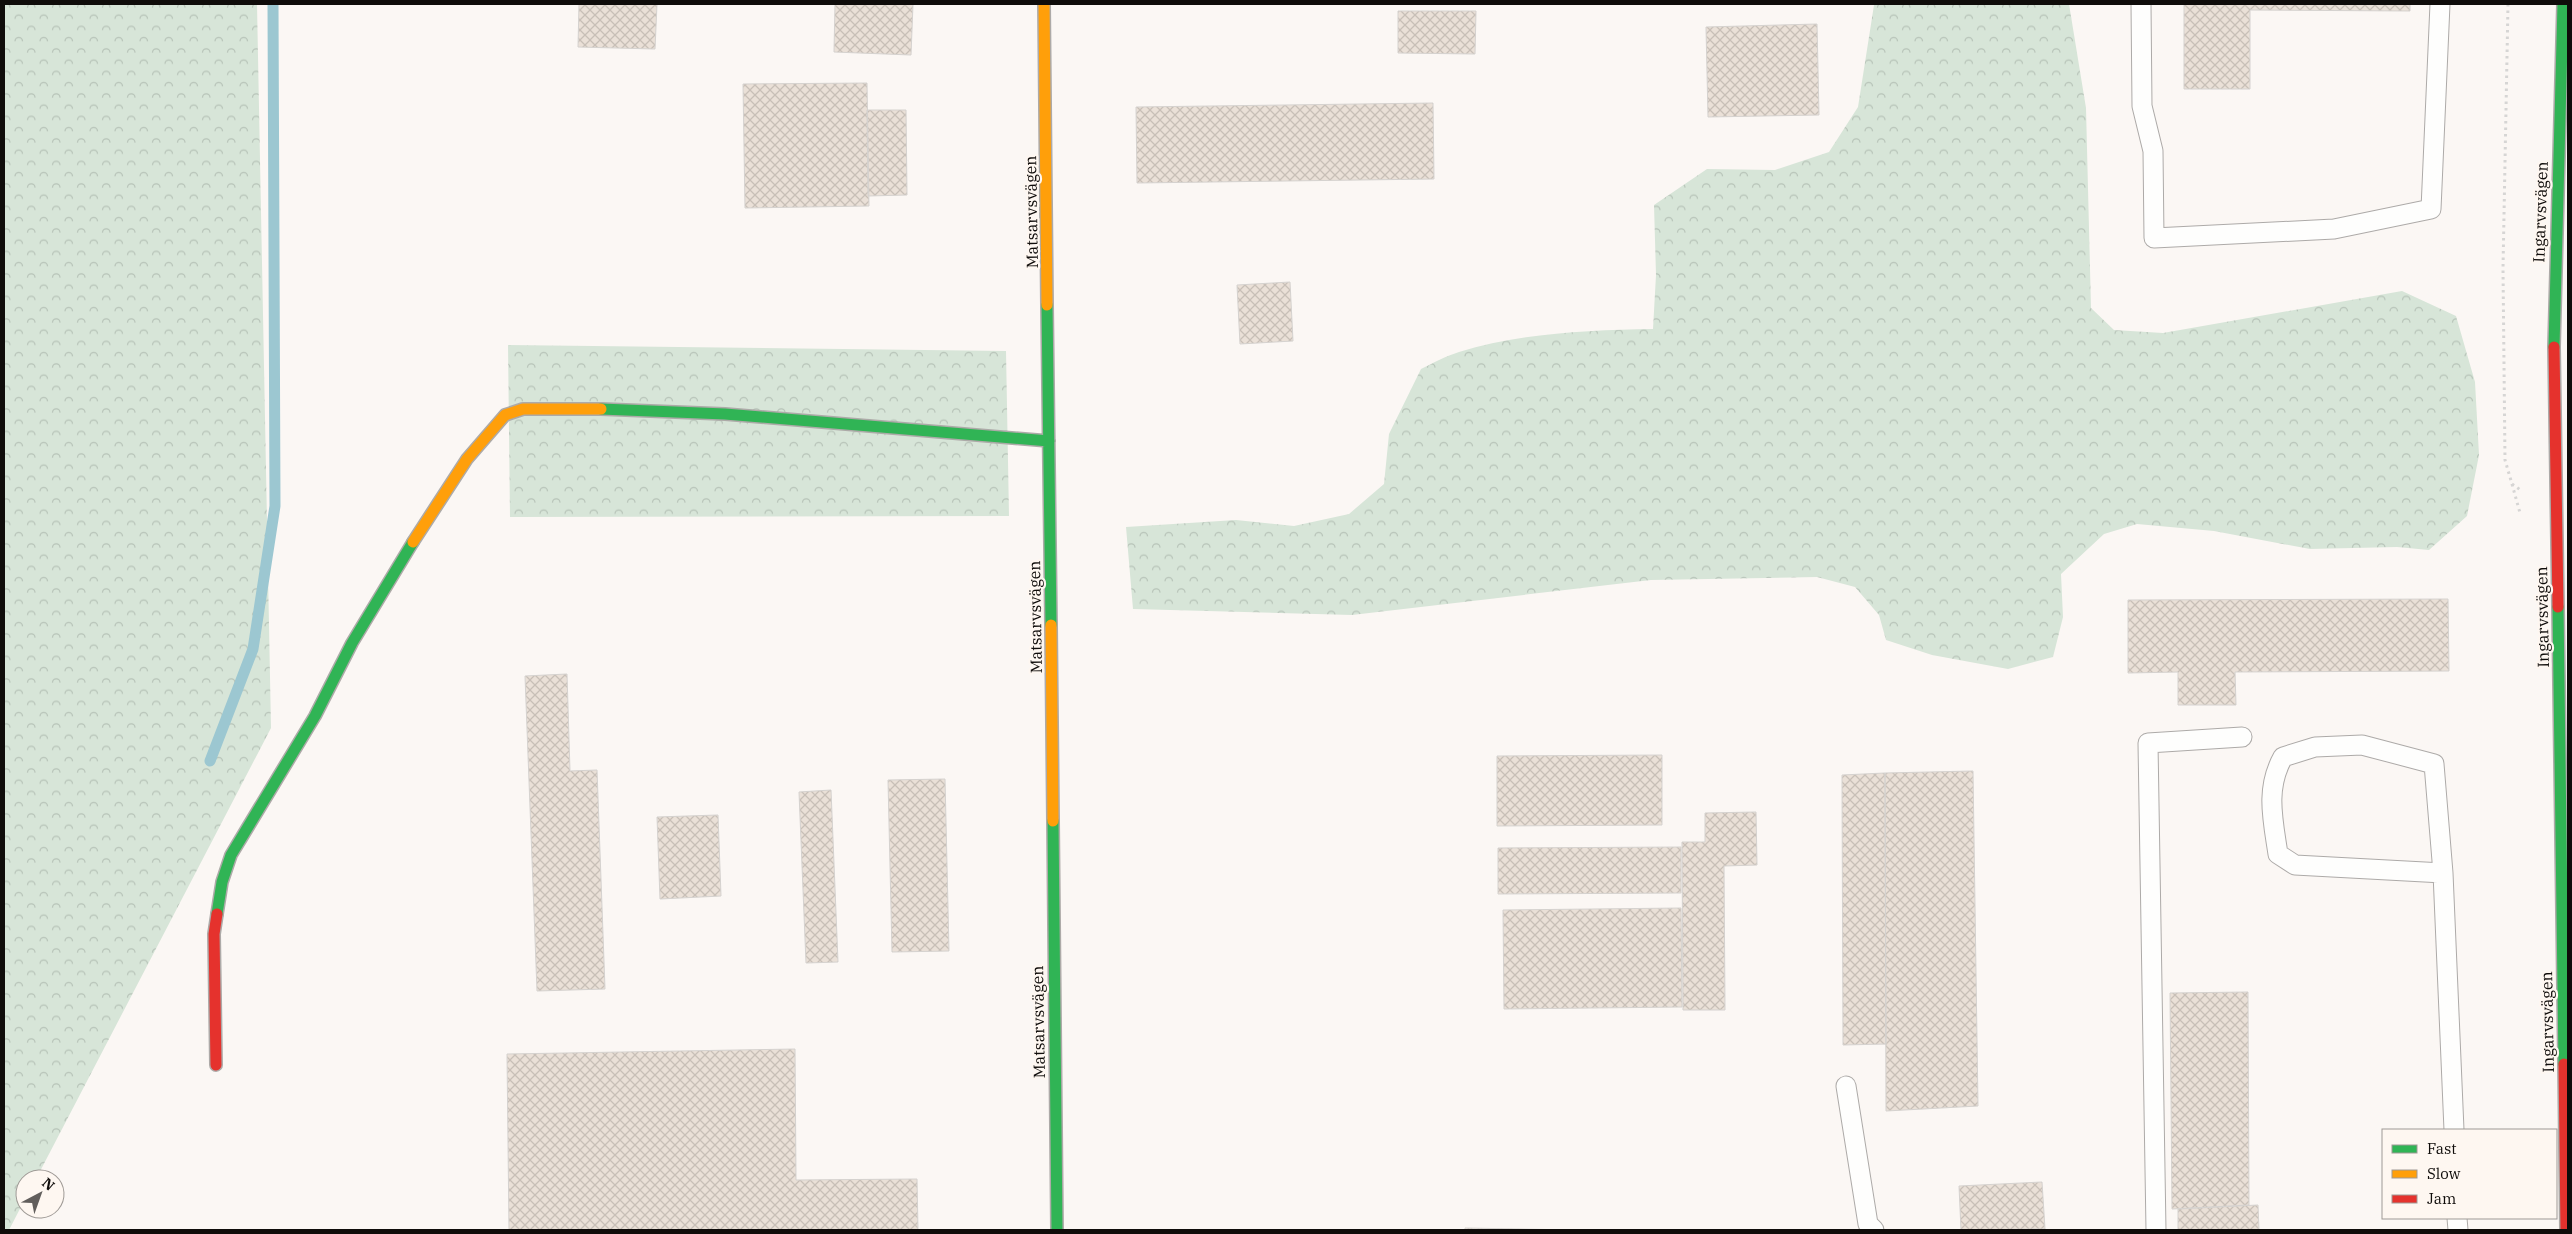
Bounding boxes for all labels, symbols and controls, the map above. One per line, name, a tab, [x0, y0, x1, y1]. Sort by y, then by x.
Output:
street label: Matsarvsvägen	[1020, 155, 1042, 269]
street label: Ingarvsvägen	[2528, 161, 2552, 263]
street label: Matsarvsvägen	[1024, 560, 1046, 674]
street label: Ingarvsvägen	[2531, 566, 2553, 668]
street label: Matsarvsvägen	[1027, 965, 1049, 1079]
street label: Ingarvsvägen	[2536, 971, 2558, 1073]
legend	[2382, 1129, 2557, 1219]
text: Fast	[2427, 1139, 2457, 1158]
text: Slow	[2427, 1164, 2461, 1183]
north arrow	[15, 1169, 65, 1219]
text: N	[38, 1174, 59, 1195]
text: Jam	[2427, 1189, 2456, 1208]

